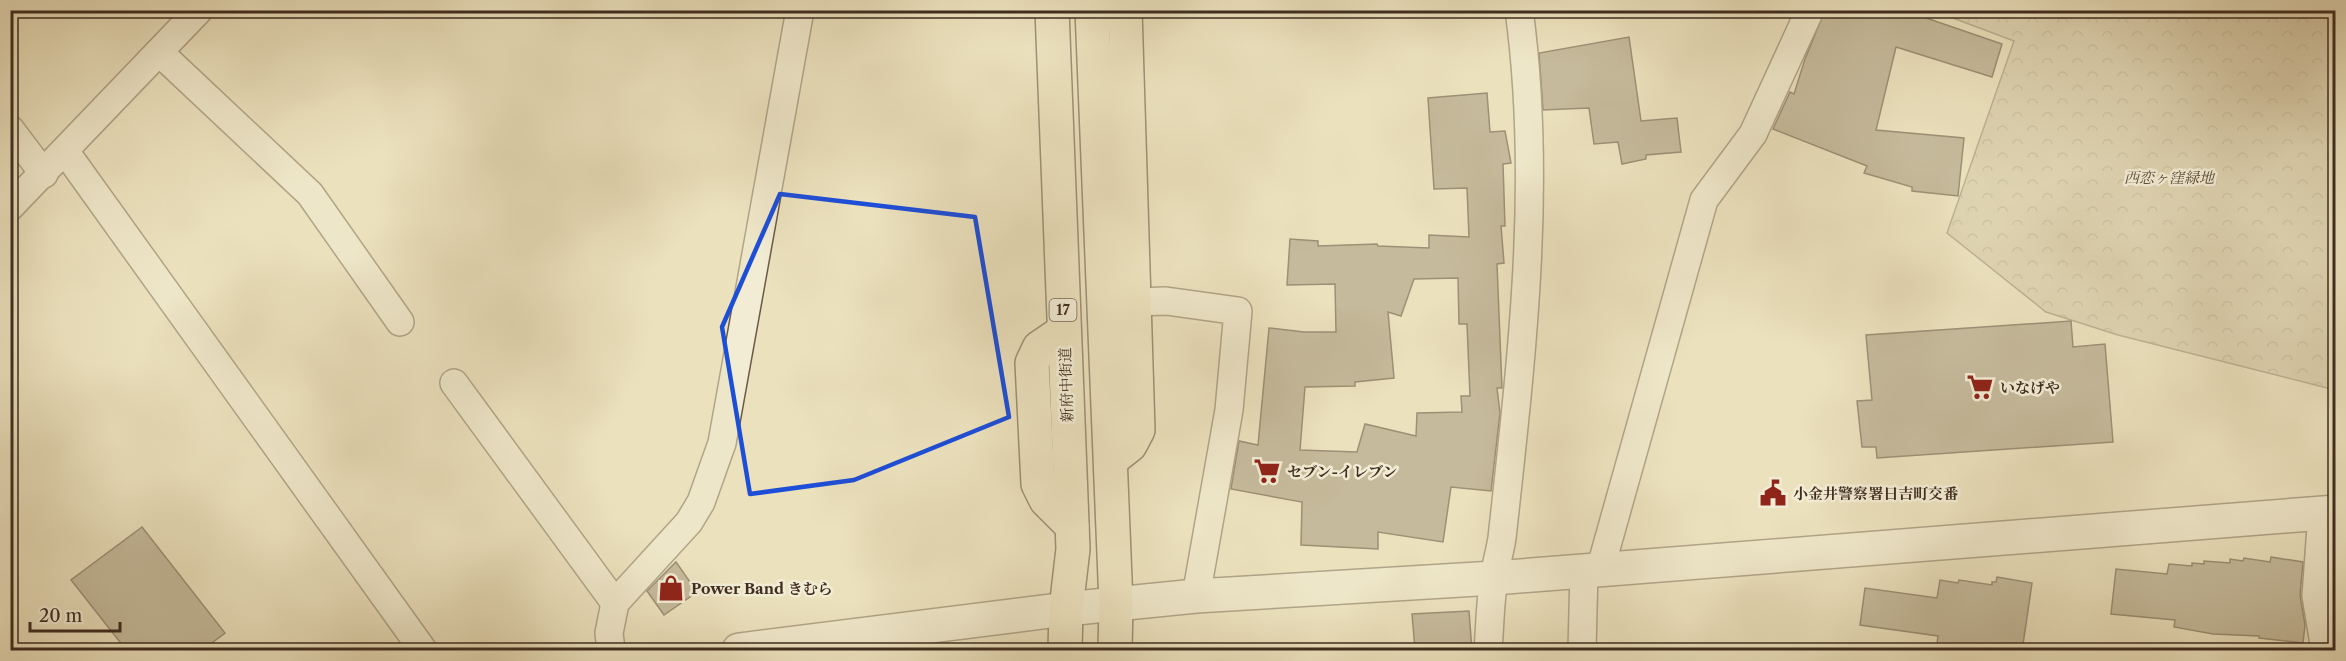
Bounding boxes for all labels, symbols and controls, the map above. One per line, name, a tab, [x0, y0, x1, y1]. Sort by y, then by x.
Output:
park label: 西恋ヶ窪緑地	[2124, 168, 2216, 187]
road number: 17	[1050, 299, 1076, 321]
street label: 新府中街道	[1055, 347, 1077, 423]
supermarket icon: いなげや	[1965, 372, 1995, 402]
place label: いなげや	[2000, 378, 2060, 397]
supermarket icon: セブン-イレブン	[1252, 456, 1282, 486]
place label: セブン-イレブン	[1287, 462, 1397, 481]
public building icon: 小金井警察署日吉町交番	[1758, 478, 1788, 508]
place label: 小金井警察署日吉町交番	[1793, 484, 1959, 503]
shop icon: Power Band きむら	[656, 573, 686, 603]
place label: Power Band きむら	[691, 579, 833, 598]
scale bar	[30, 595, 120, 633]
text: 20 m	[39, 605, 83, 627]

